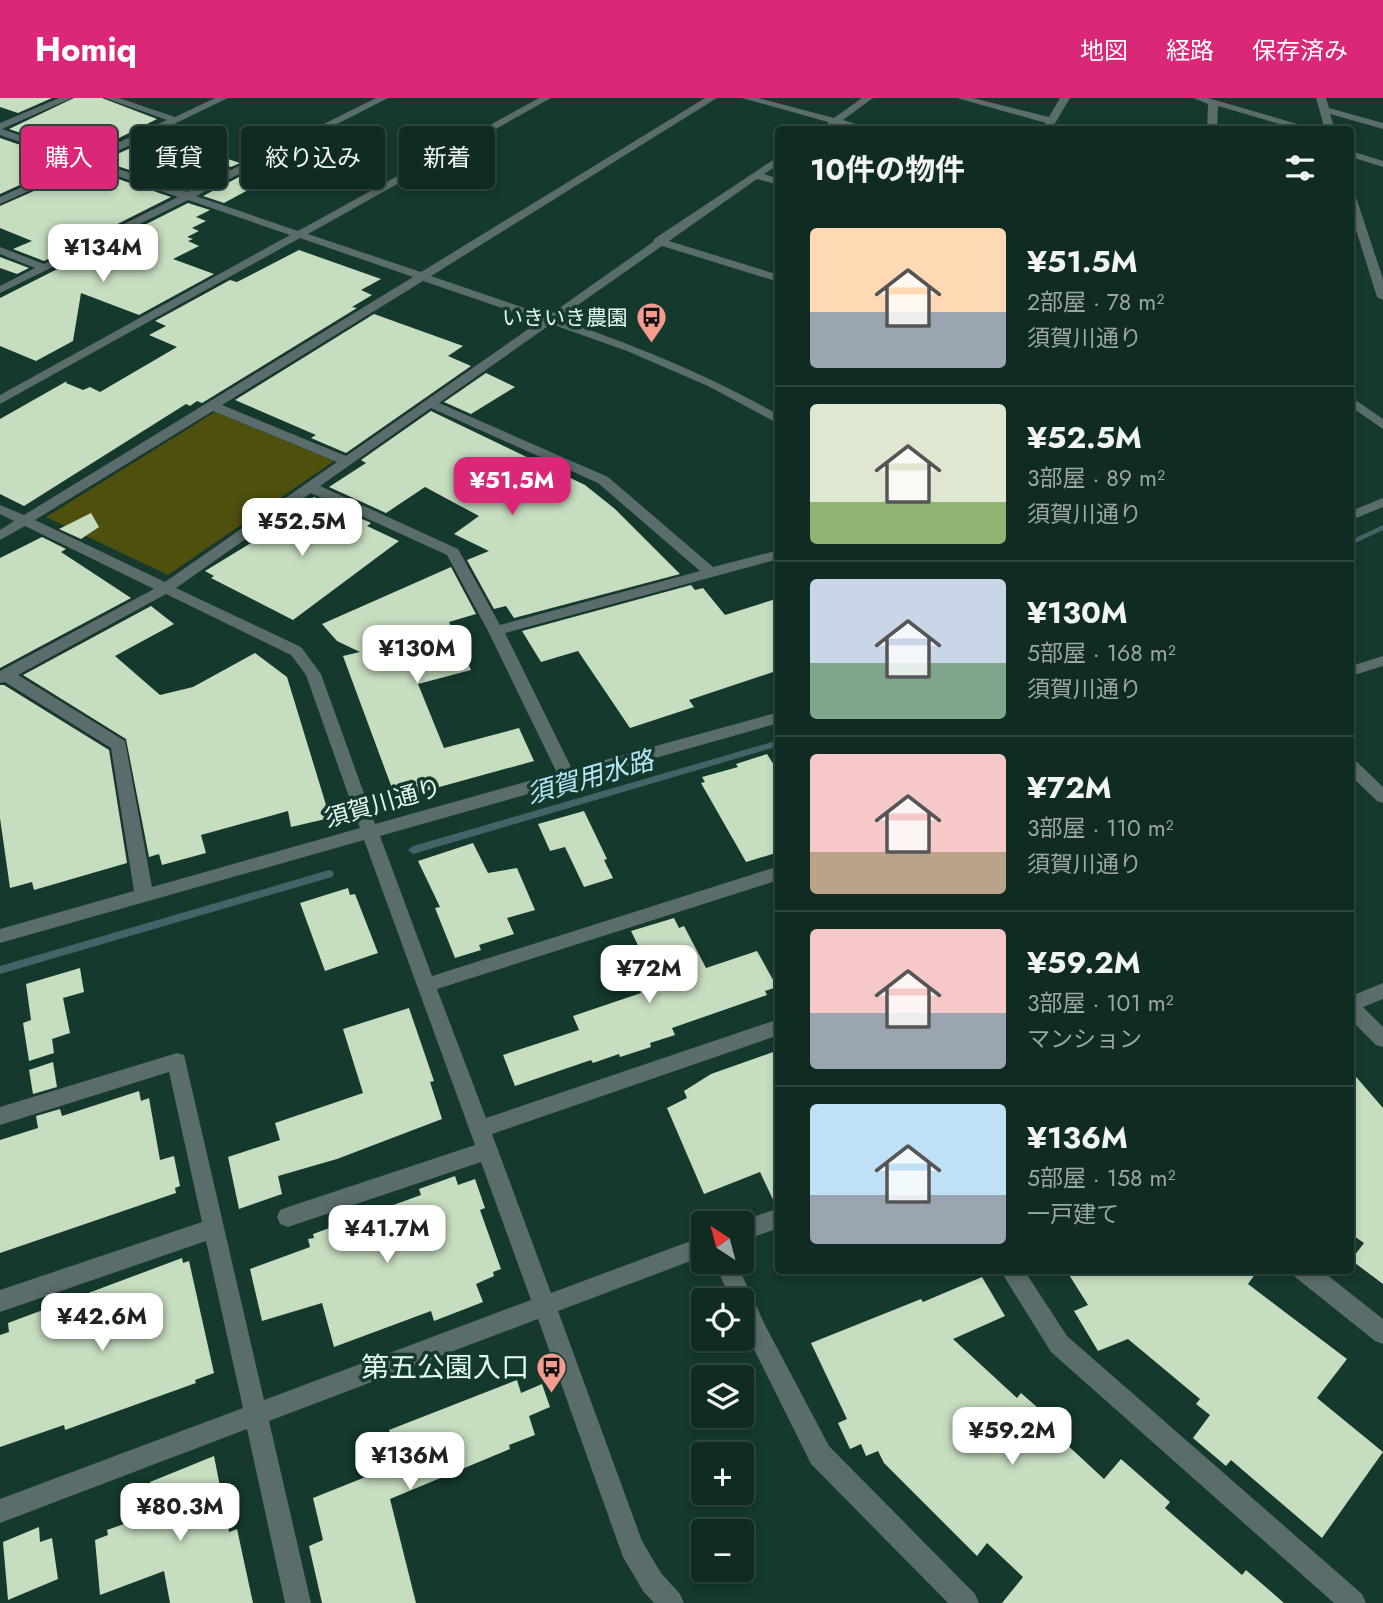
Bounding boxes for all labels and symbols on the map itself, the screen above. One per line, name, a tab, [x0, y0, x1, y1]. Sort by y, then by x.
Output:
pin: ¥134M	[54, 225, 152, 284]
bus stop icon: いきいき農園	[634, 301, 668, 345]
place label: いきいき農園	[502, 303, 628, 333]
pin: ¥51.5M	[455, 458, 569, 517]
pin: ¥52.5M	[245, 498, 359, 558]
pin: ¥130M	[368, 626, 466, 685]
water label: 須賀用水路	[522, 740, 660, 813]
street label: 須賀川通り	[320, 769, 445, 836]
pin: ¥72M	[608, 946, 690, 1005]
pin: ¥41.7M	[330, 1206, 444, 1265]
north arrow	[691, 1211, 754, 1274]
pin: ¥42.6M	[45, 1294, 159, 1353]
place label: 第五公園入口	[361, 1347, 529, 1388]
bus stop icon: 第五公園入口	[535, 1350, 569, 1394]
pin: ¥59.2M	[955, 1408, 1069, 1467]
pin: ¥136M	[361, 1432, 459, 1492]
pin: ¥80.3M	[123, 1484, 237, 1543]

